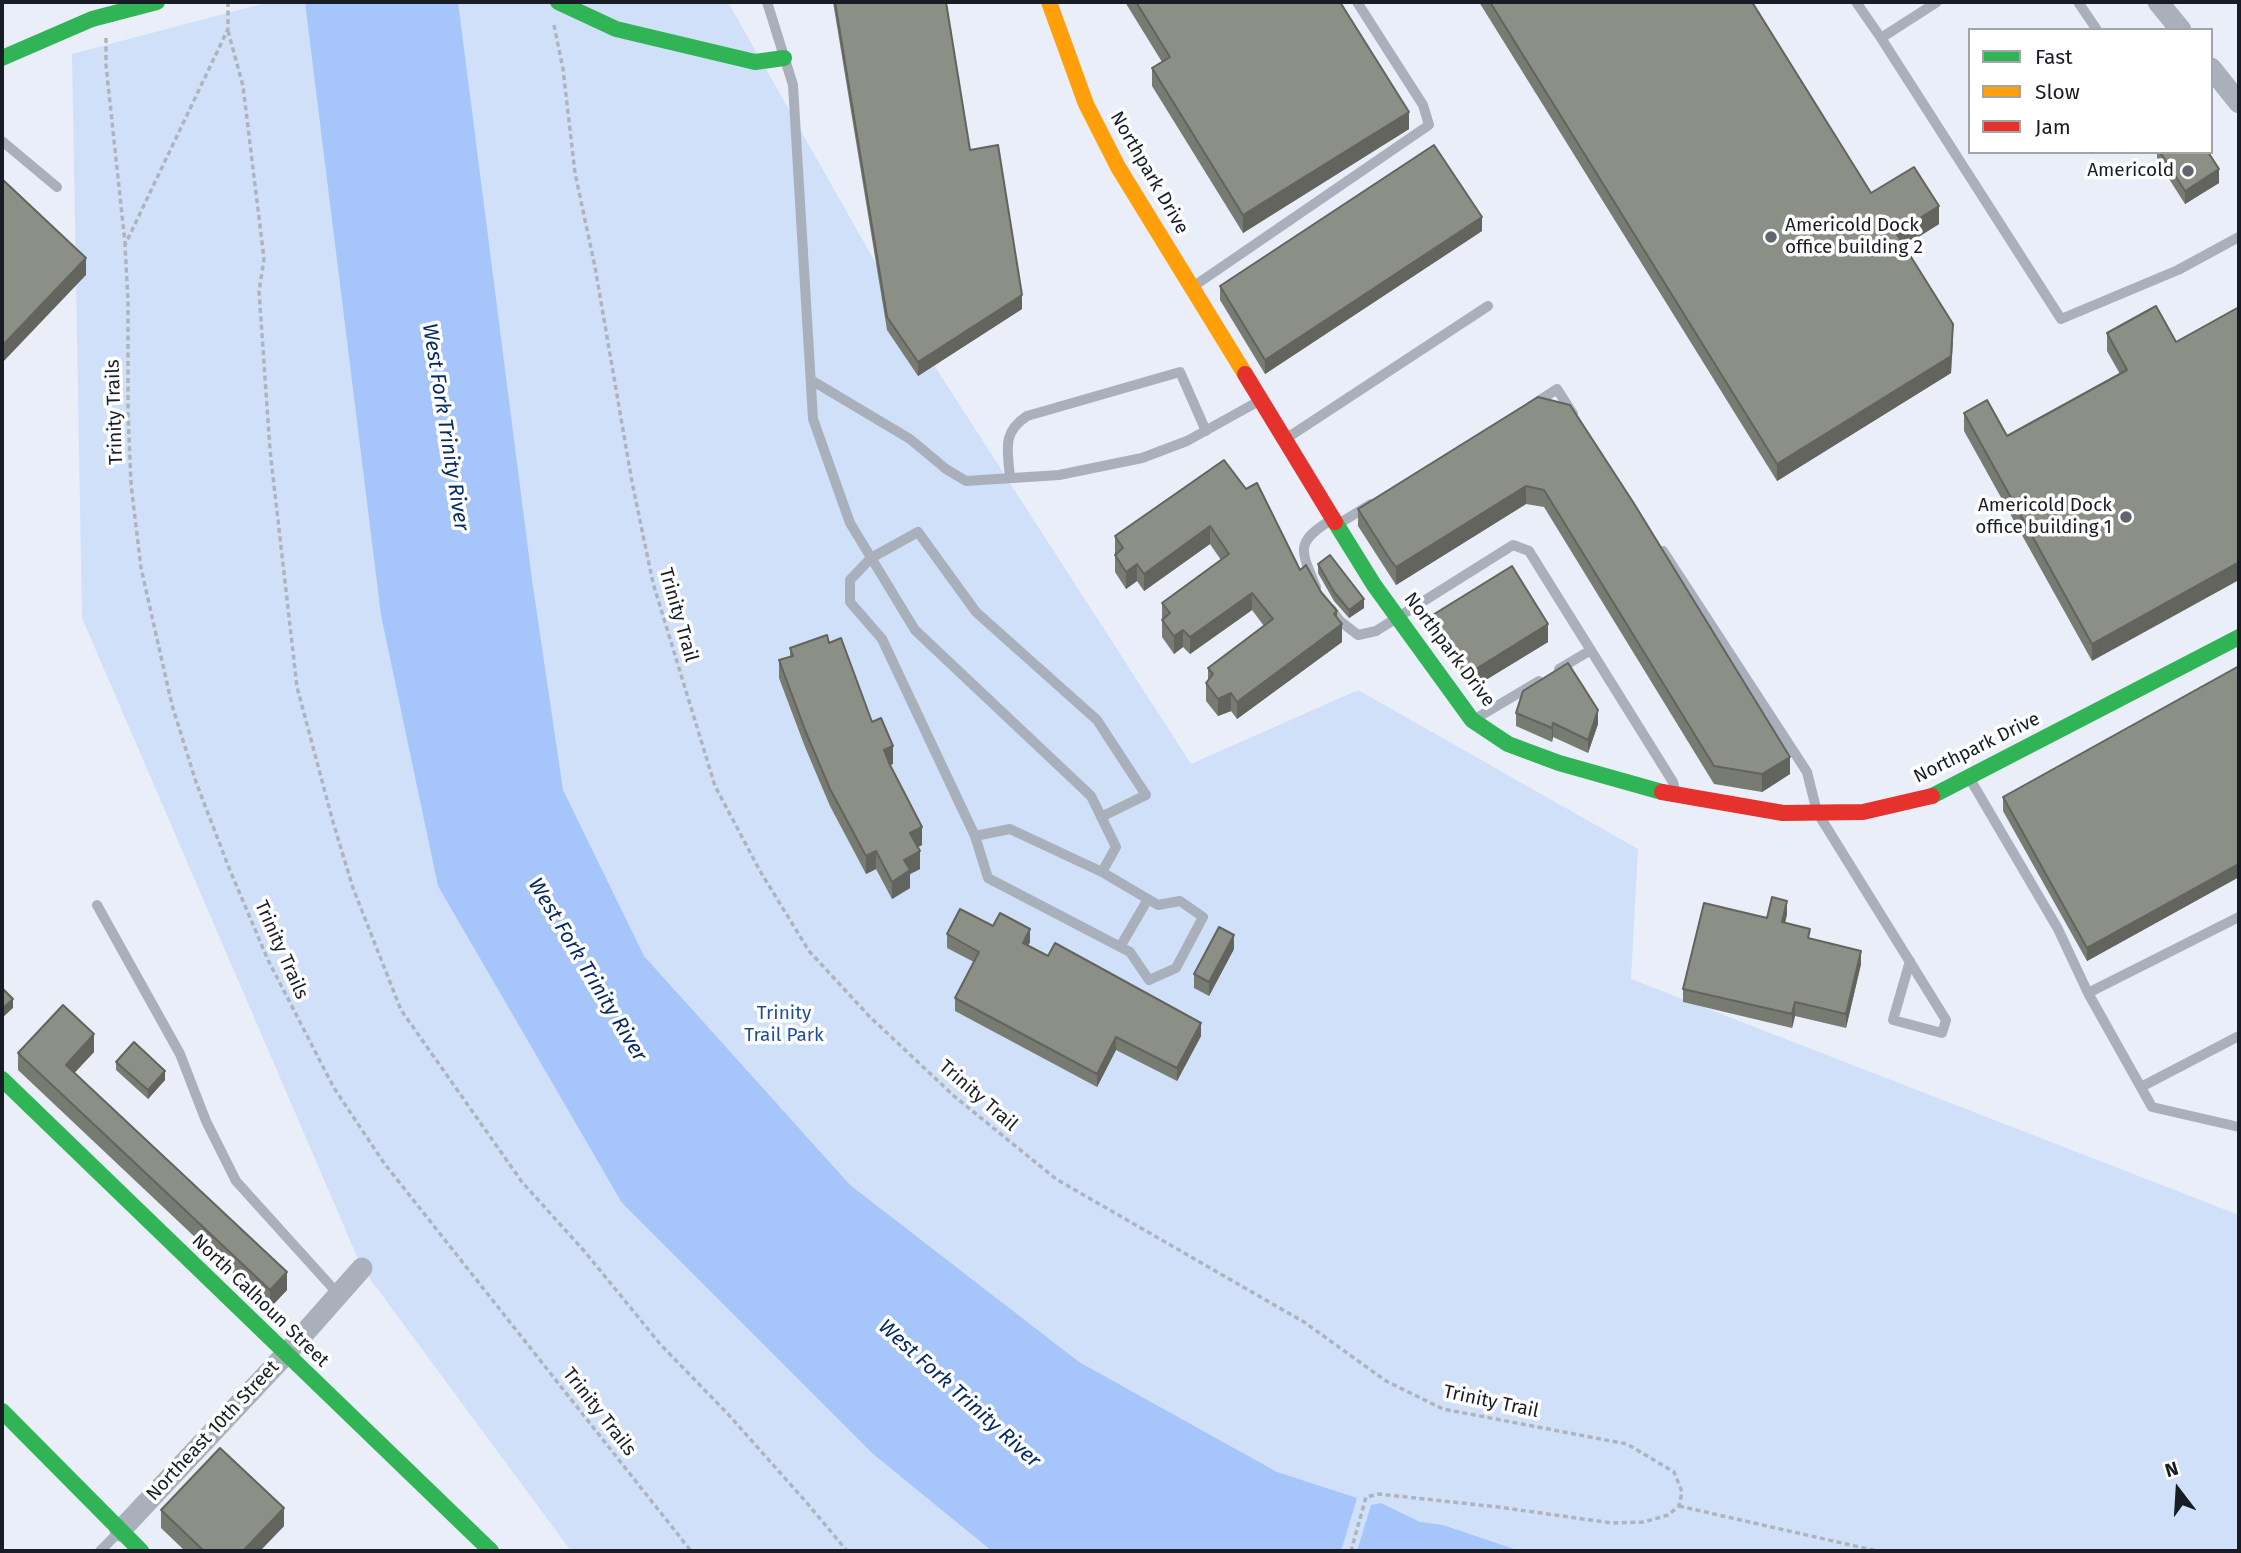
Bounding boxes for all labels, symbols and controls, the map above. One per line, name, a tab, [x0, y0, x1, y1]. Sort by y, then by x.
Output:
legend	[1968, 28, 2213, 154]
text: Fast	[2035, 44, 2073, 70]
text: Slow	[2035, 79, 2080, 105]
street label: Northpark Drive	[1105, 108, 1193, 238]
text: Jam	[2035, 114, 2071, 140]
place label: Americold	[2087, 160, 2174, 182]
marker: Americold	[2180, 163, 2196, 179]
place label: Americold Dock office building 2	[1785, 215, 1923, 259]
marker: Americold Dock office building 2	[1763, 229, 1779, 245]
water label: West Fork Trinity River	[416, 322, 474, 532]
street label: Trinity Trails	[102, 359, 128, 465]
place label: Americold Dock office building 1	[1975, 495, 2112, 539]
marker: Americold Dock office building 1	[2118, 509, 2134, 525]
street label: Trinity Trail	[654, 565, 702, 665]
street label: Northpark Drive	[1399, 588, 1499, 712]
street label: Northpark Drive	[1910, 708, 2044, 788]
water label: West Fork Trinity River	[522, 874, 652, 1066]
street label: Trinity Trails	[249, 897, 313, 1003]
park label: Trinity Trail Park	[744, 1003, 824, 1047]
street label: Trinity Trail	[934, 1056, 1022, 1136]
street label: North Calhoun Street	[187, 1230, 333, 1372]
water label: West Fork Trinity River	[873, 1315, 1045, 1473]
street label: Northeast 10th Street	[142, 1356, 284, 1506]
street label: Trinity Trails	[557, 1363, 641, 1461]
street label: Trinity Trail	[1441, 1381, 1541, 1423]
north arrow	[2143, 1455, 2213, 1525]
text: N	[2162, 1457, 2181, 1482]

